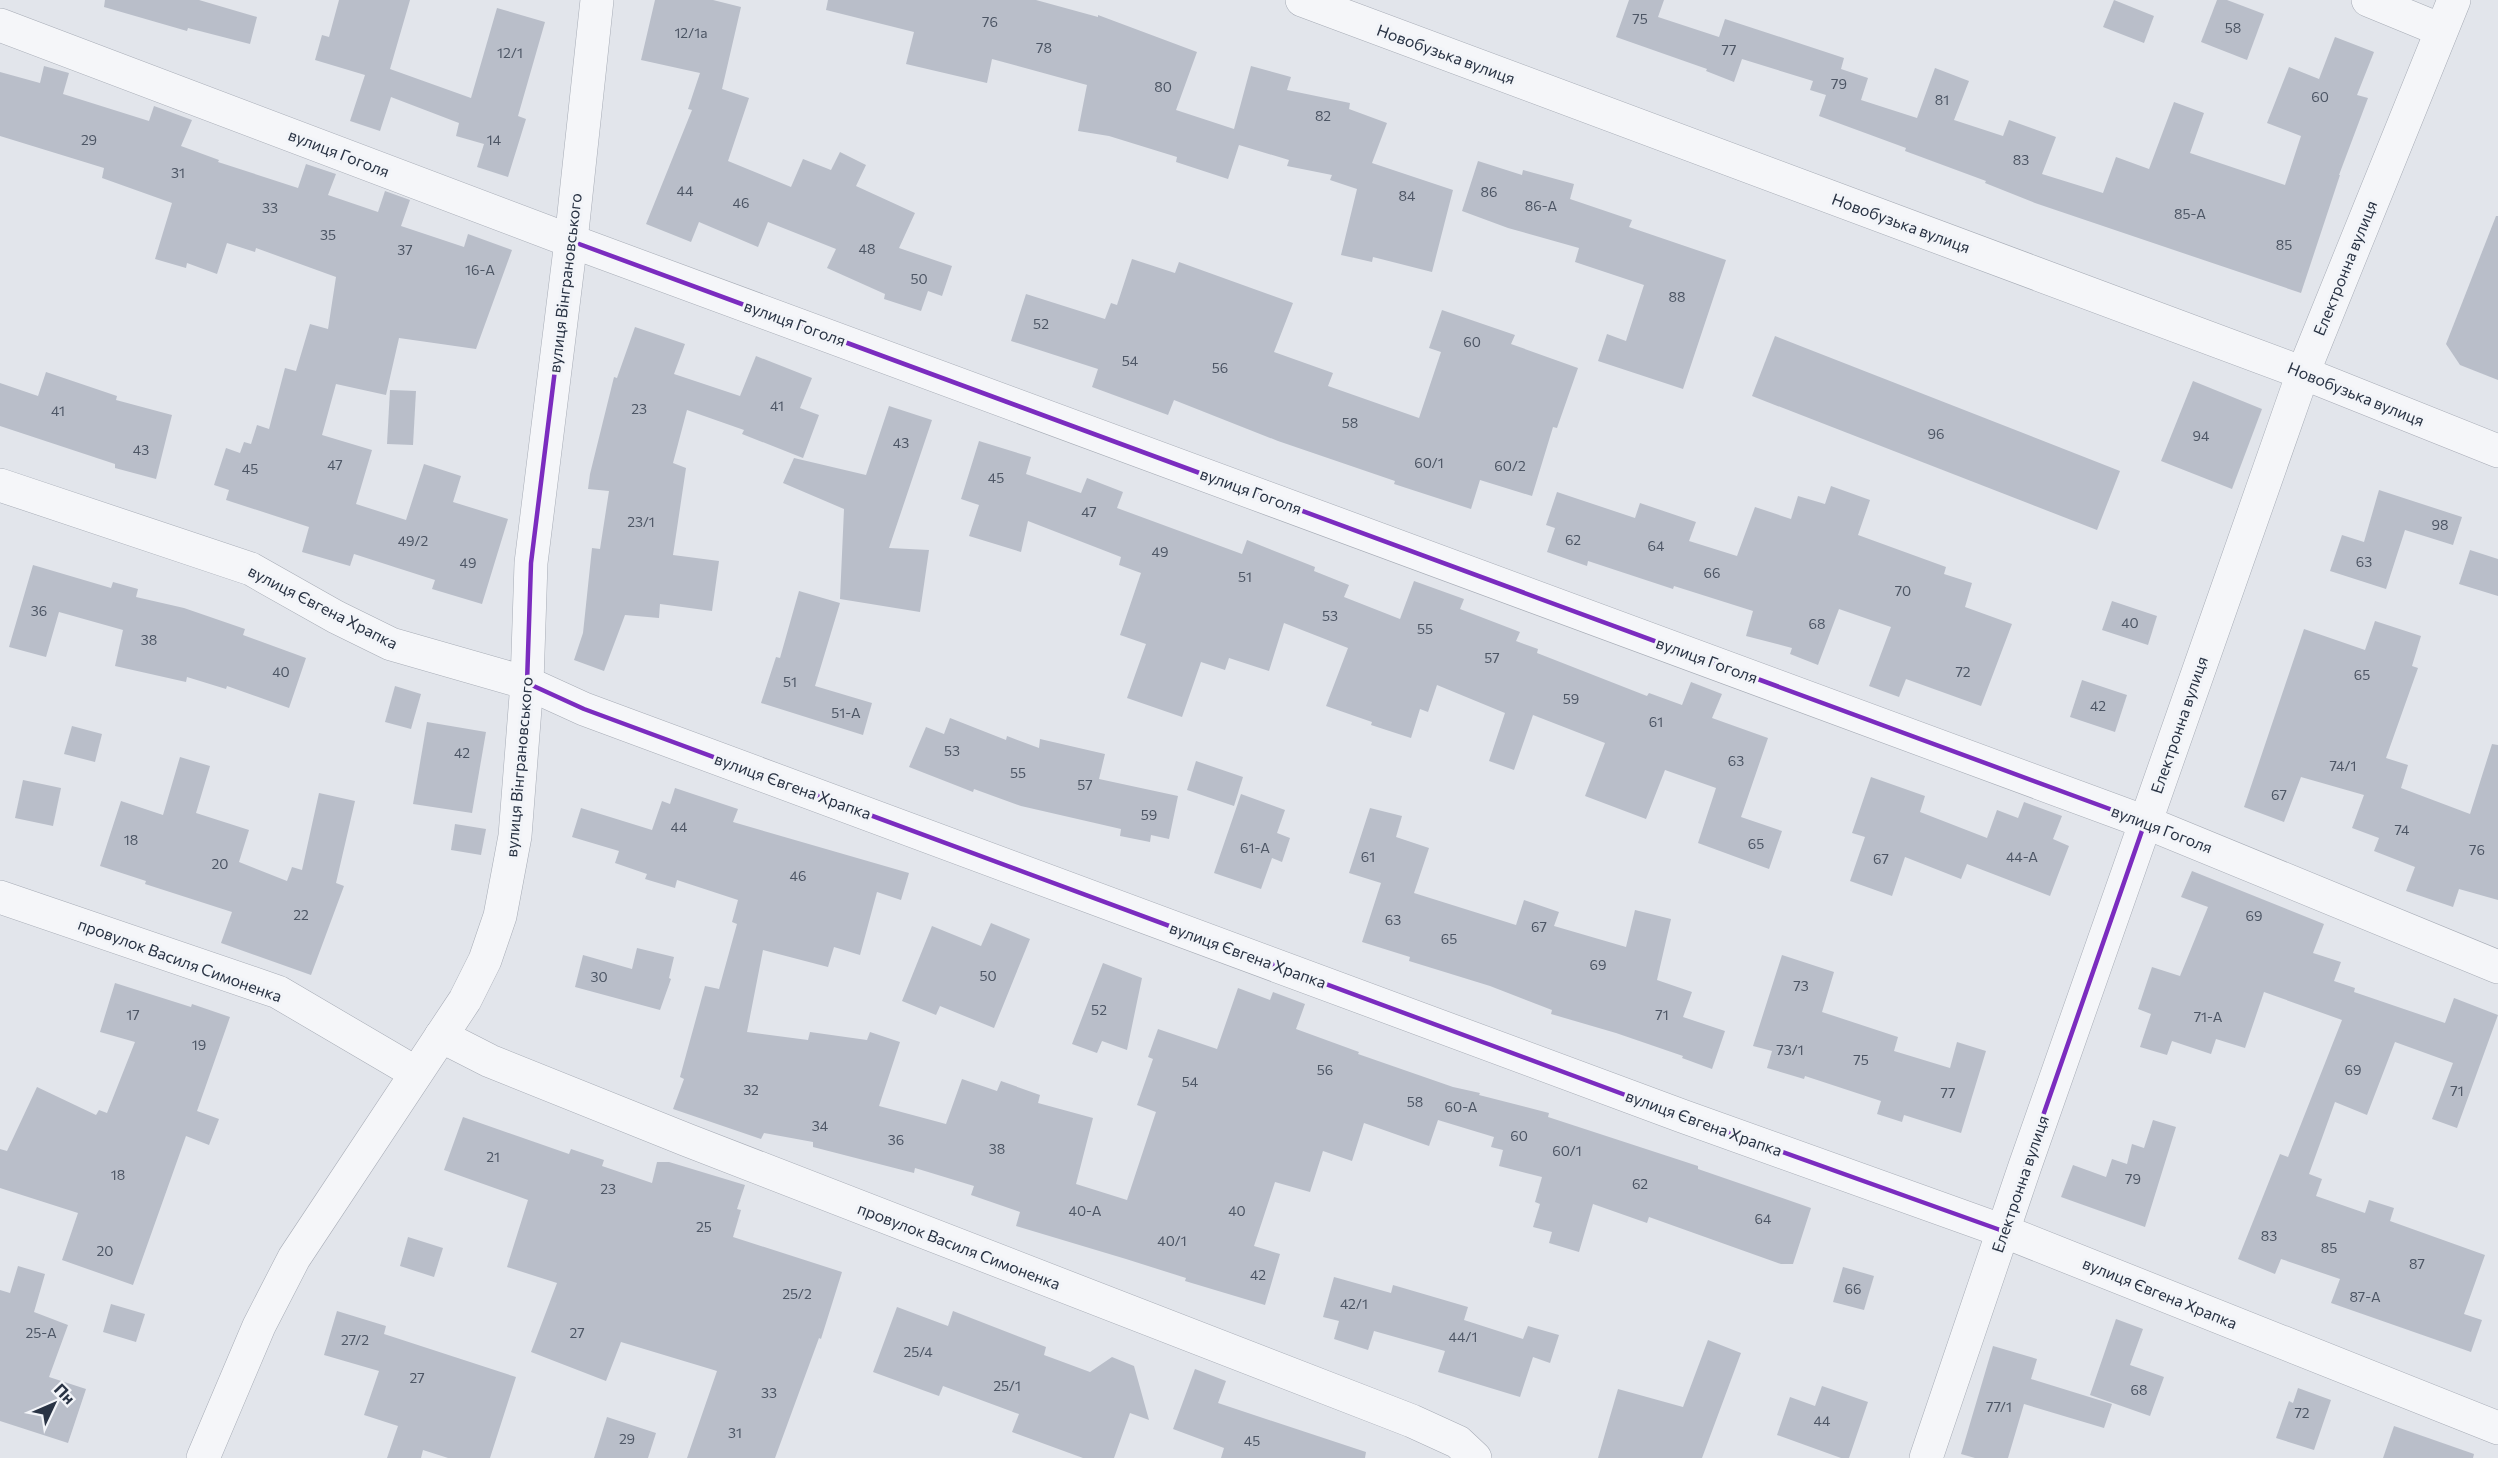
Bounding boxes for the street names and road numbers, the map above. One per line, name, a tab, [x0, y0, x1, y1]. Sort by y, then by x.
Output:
street label: Новобузька вулиця	[1375, 20, 1518, 87]
street label: вулиця Гоголя	[286, 125, 392, 181]
street label: Новобузька вулиця	[1830, 189, 1973, 256]
street label: вулиця Вінграновського	[544, 192, 585, 374]
street label: Електронна вулиця	[2309, 197, 2380, 338]
street label: вулиця Гоголя	[742, 295, 849, 350]
street label: Новобузька вулиця	[2285, 357, 2427, 430]
street label: вулиця Гоголя	[1198, 463, 1305, 518]
street label: вулиця Євгена Храпка	[245, 561, 401, 653]
street label: вулиця Гоголя	[1654, 632, 1761, 687]
street label: Електронна вулиця	[2146, 654, 2211, 796]
street label: вулиця Вінграновського	[501, 676, 536, 858]
street label: вулиця Євгена Храпка	[712, 748, 874, 823]
street label: вулиця Гоголя	[2109, 801, 2215, 857]
street label: провулок Василя Симоненка	[76, 914, 285, 1005]
street label: вулиця Євгена Храпка	[1167, 917, 1329, 992]
street label: вулиця Євгена Храпка	[1623, 1085, 1785, 1160]
street label: Електронна вулиця	[1987, 1113, 2052, 1255]
street label: провулок Василя Симоненка	[855, 1198, 1063, 1293]
street label: вулиця Євгена Храпка	[2080, 1253, 2240, 1332]

